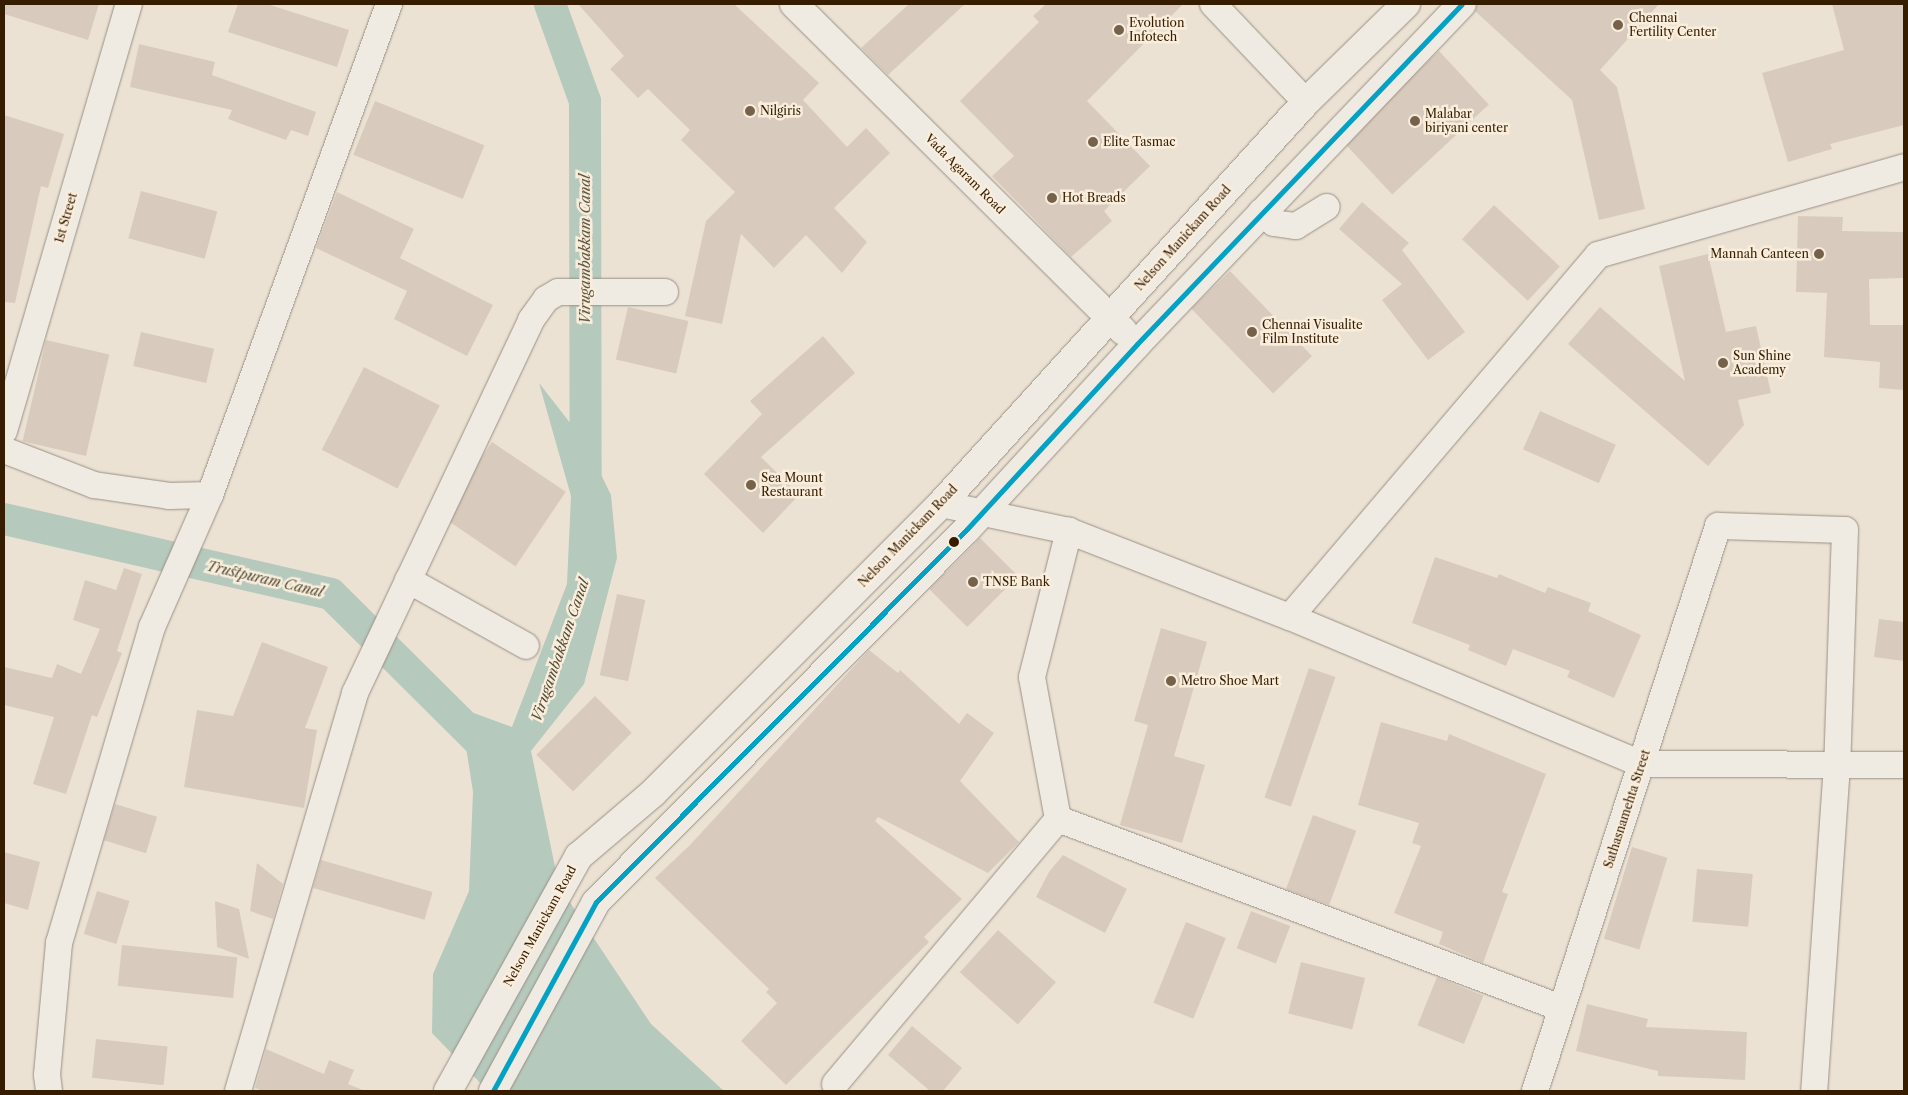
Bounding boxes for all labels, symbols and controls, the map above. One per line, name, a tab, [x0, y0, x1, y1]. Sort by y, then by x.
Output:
place label: Chennai Fertility Center	[1629, 11, 1717, 39]
place label: Evolution Infotech	[1129, 16, 1184, 44]
marker: Chennai Fertility Center	[1611, 18, 1625, 32]
marker: Evolution Infotech	[1113, 24, 1125, 36]
place label: Nilgiris	[760, 104, 801, 118]
marker: Nilgiris	[744, 105, 756, 117]
place label: Malabar biriyani center	[1425, 107, 1508, 135]
marker: Malabar biriyani center	[1409, 115, 1421, 127]
street label: Vada Agaram Road	[922, 131, 1008, 217]
place label: Elite Tasmac	[1103, 135, 1176, 149]
marker: Elite Tasmac	[1087, 136, 1099, 148]
water label: Virugambakkam Canal	[577, 174, 593, 324]
street label: Nelson Manickam Road	[1132, 183, 1234, 293]
street label: 1st Street	[52, 191, 80, 245]
place label: Hot Breads	[1062, 191, 1126, 205]
marker: Hot Breads	[1046, 192, 1058, 204]
place label: Mannah Canteen	[1710, 247, 1809, 261]
marker: Mannah Canteen	[1813, 248, 1825, 260]
place label: Chennai Visualite Film Institute	[1262, 318, 1363, 346]
marker: Chennai Visualite Film Institute	[1246, 326, 1258, 338]
place label: Sun Shine Academy	[1733, 349, 1791, 377]
marker: Sun Shine Academy	[1717, 357, 1729, 369]
place label: Sea Mount Restaurant	[761, 471, 823, 499]
marker: Sea Mount Restaurant	[745, 479, 757, 491]
street label: Nelson Manickam Road	[856, 482, 960, 590]
unlabelled marker	[949, 537, 959, 547]
water label: Trustpuram Canal	[205, 557, 325, 601]
place label: TNSE Bank	[983, 575, 1050, 589]
water label: Virugambakkam Canal	[528, 576, 592, 724]
marker: TNSE Bank	[967, 576, 979, 588]
place label: Metro Shoe Mart	[1181, 674, 1279, 688]
marker: Metro Shoe Mart	[1165, 675, 1177, 687]
street label: Sathasnamehta Street	[1601, 748, 1653, 870]
street label: Nelson Manickam Road	[501, 863, 579, 989]

